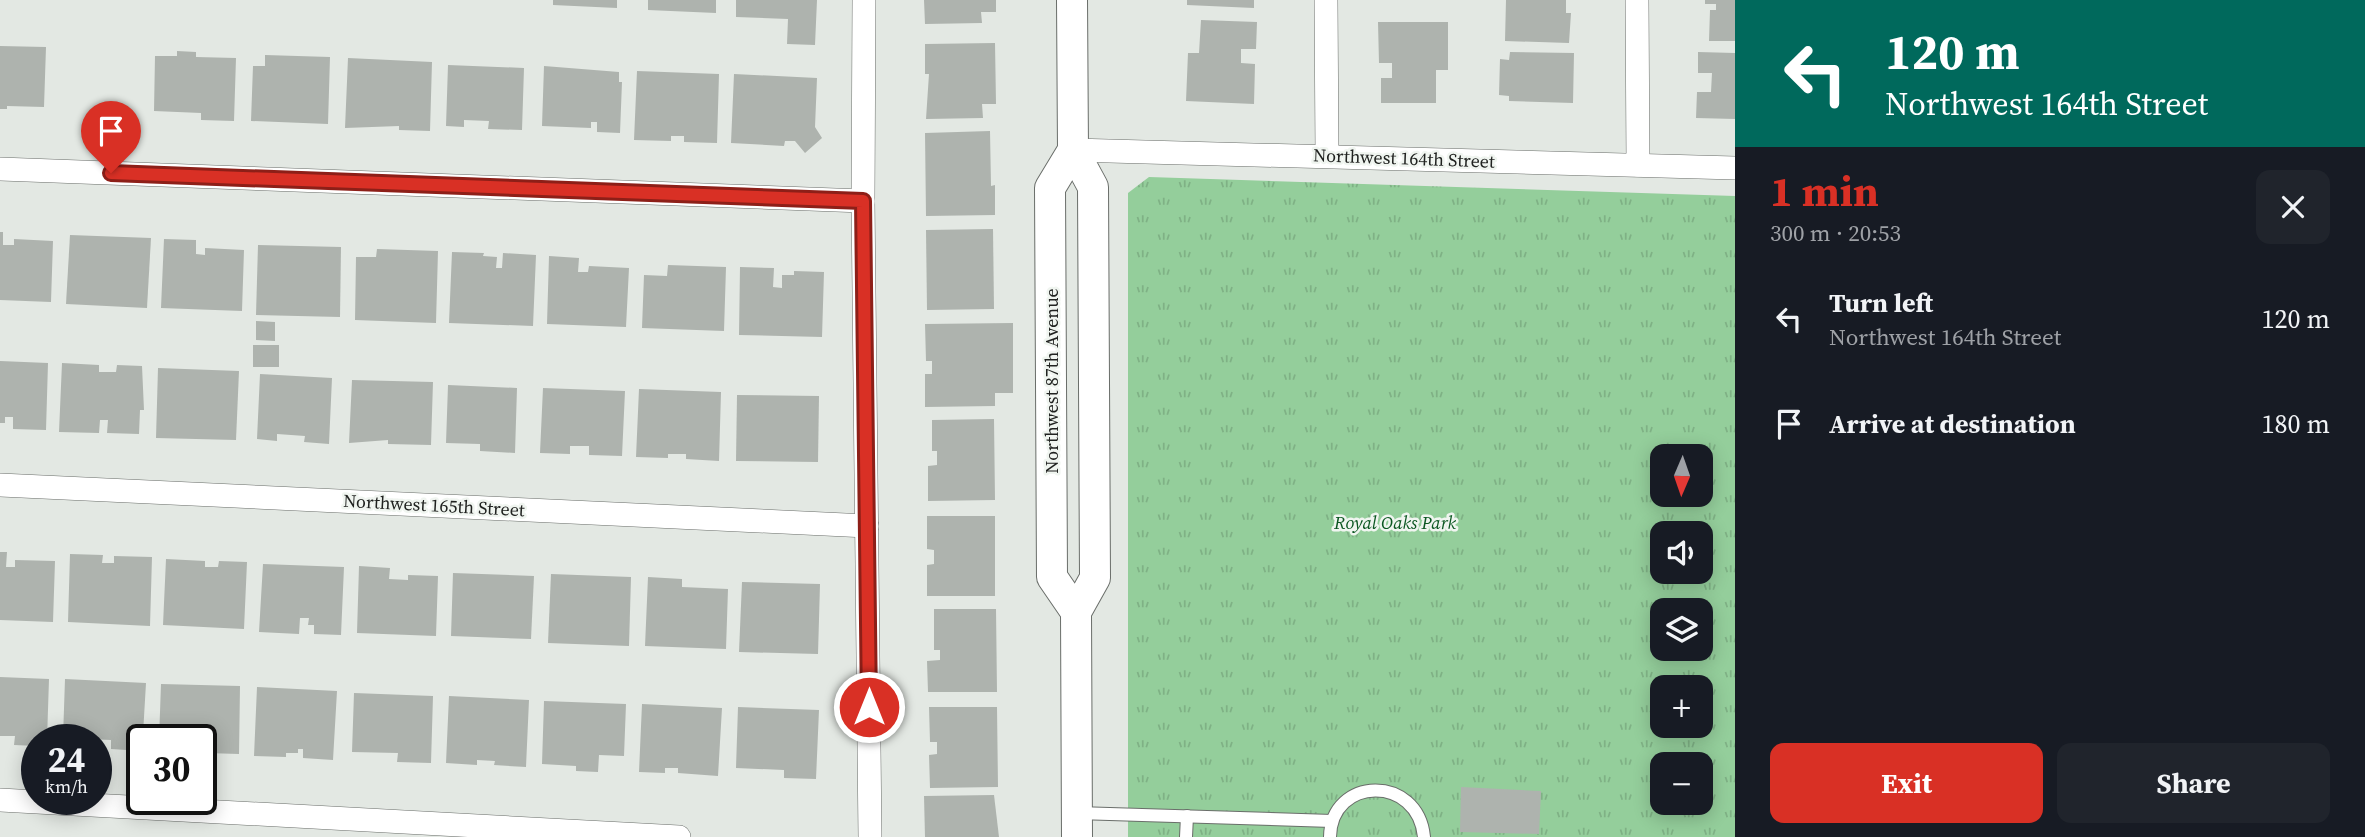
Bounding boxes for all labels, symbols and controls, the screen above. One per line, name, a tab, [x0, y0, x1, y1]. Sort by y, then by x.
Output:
text: 120 m	[1885, 18, 2020, 85]
icon: left	[1770, 28, 1861, 119]
text: Northwest 164th Street	[1885, 82, 2208, 126]
pin	[81, 101, 141, 173]
icon: arrive	[92, 112, 130, 150]
street label: Northwest 164th Street	[1313, 142, 1495, 174]
text: 1 min	[1770, 162, 1879, 220]
button: close	[2256, 170, 2330, 244]
text: 300 m · 20:53	[1770, 217, 1901, 249]
text: Turn left	[1829, 285, 1933, 321]
street label: Northwest 87th Avenue	[1039, 288, 1064, 474]
icon: left	[1770, 300, 1808, 338]
text: 120 m	[2262, 301, 2330, 337]
text: Northwest 164th Street	[1829, 321, 2061, 353]
icon: arrive	[1770, 405, 1808, 443]
text: Arrive at destination	[1829, 406, 2076, 442]
text: 180 m	[2262, 406, 2330, 442]
north arrow	[1650, 444, 1713, 508]
map controls	[1650, 444, 1713, 815]
street label: Northwest 165th Street	[343, 488, 526, 522]
park label: Royal Oaks Park	[1333, 510, 1457, 535]
button: sound	[1650, 521, 1713, 584]
button: layers	[1650, 598, 1713, 661]
position arrow	[832, 670, 906, 744]
button: +	[1650, 675, 1713, 738]
speed limit sign: 30	[126, 724, 217, 815]
text: 24	[48, 736, 85, 784]
button: Exit	[1770, 743, 2043, 823]
button: Share	[2057, 743, 2330, 823]
button: −	[1650, 752, 1713, 815]
text: km/h	[45, 774, 88, 799]

